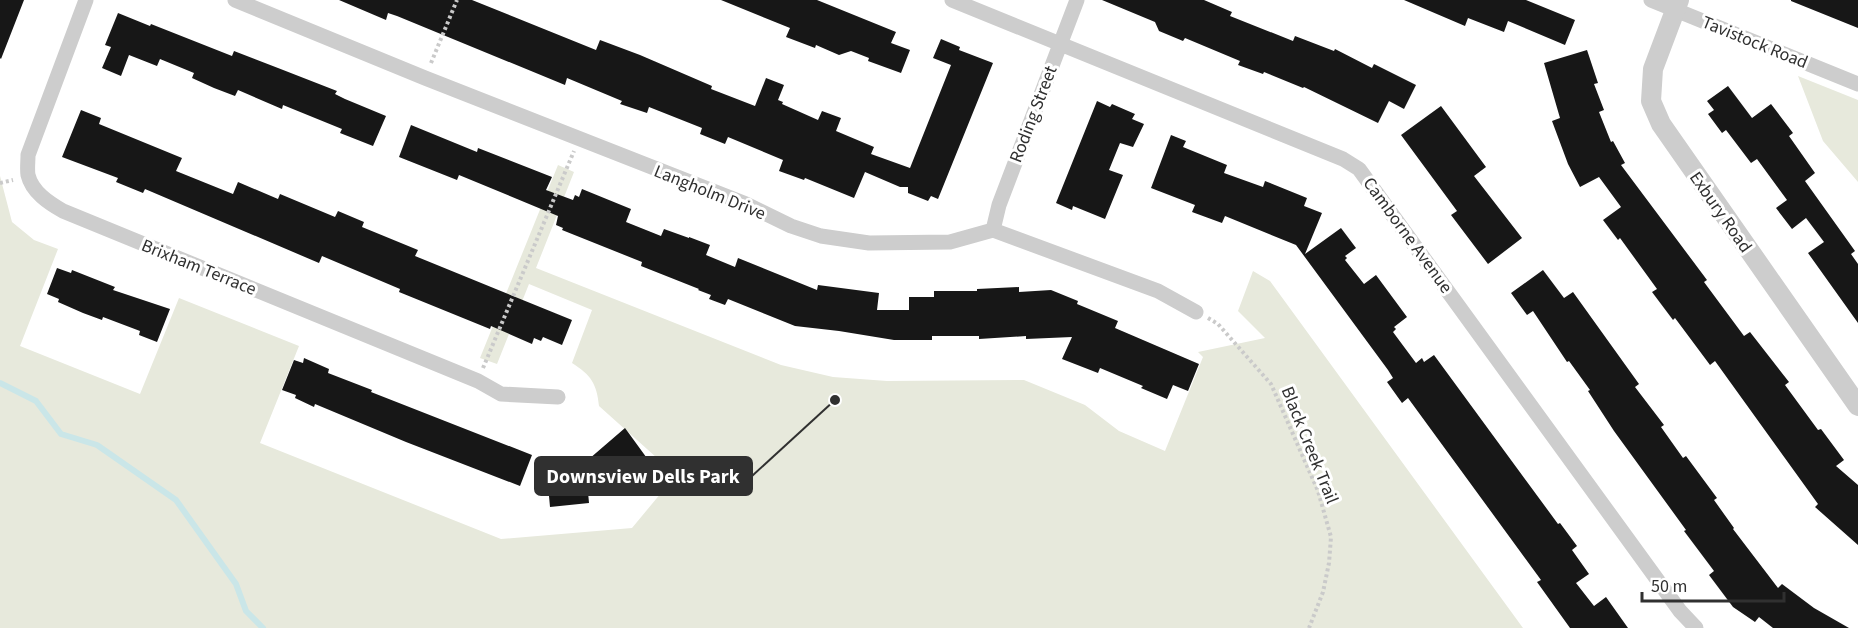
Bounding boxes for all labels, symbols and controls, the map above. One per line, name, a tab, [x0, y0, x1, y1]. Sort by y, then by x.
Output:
street label: Tavistock Road	[1698, 10, 1812, 75]
street label: Roding Street	[1004, 62, 1063, 166]
street label: Langholm Drive	[650, 159, 769, 226]
street label: Exbury Road	[1683, 167, 1758, 258]
street label: Camborne Avenue	[1357, 172, 1458, 299]
street label: Brixham Terrace	[138, 233, 260, 302]
street label: Black Creek Trail	[1275, 383, 1344, 508]
callout: Downsview Dells Park	[535, 457, 752, 495]
text: Downsview Dells Park	[546, 463, 740, 491]
scale bar	[1642, 565, 1784, 603]
text: 50 m	[1651, 574, 1687, 599]

